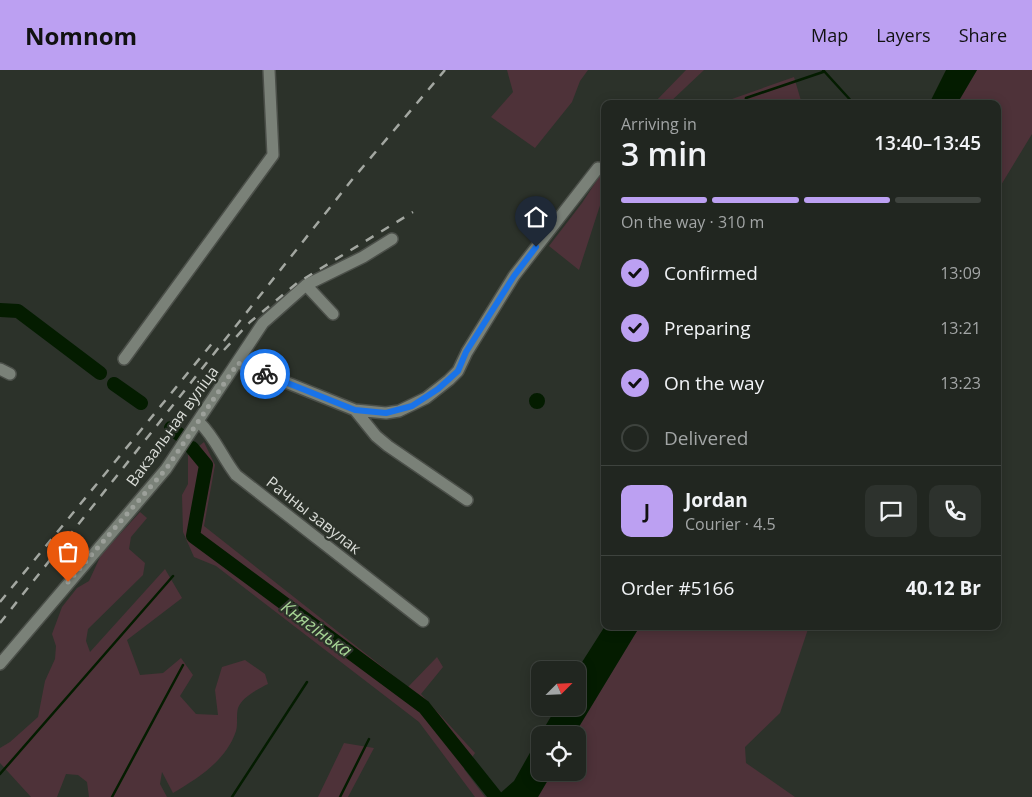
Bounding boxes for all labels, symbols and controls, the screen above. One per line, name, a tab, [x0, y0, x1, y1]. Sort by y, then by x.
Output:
text: Nomnom	[25, 19, 137, 52]
text: Map	[811, 23, 848, 47]
text: Layers	[876, 23, 931, 47]
text: Share	[959, 23, 1007, 47]
text: Arriving in	[621, 113, 697, 135]
text: 13:40–13:45	[874, 130, 981, 156]
text: 3 min	[621, 132, 707, 175]
pin	[515, 196, 557, 247]
icon: home	[522, 203, 550, 231]
text: On the way · 310 m	[621, 211, 764, 233]
icon: check	[621, 259, 649, 287]
text: Confirmed	[664, 260, 758, 286]
text: 13:09	[940, 262, 981, 284]
icon: check	[621, 314, 649, 342]
text: Preparing	[664, 315, 751, 341]
text: 13:21	[940, 317, 981, 339]
courier	[240, 349, 290, 399]
icon: bike	[251, 360, 279, 388]
street label: Вакзальная вуліца	[121, 361, 223, 491]
icon: check	[621, 369, 649, 397]
text: On the way	[664, 370, 764, 396]
text: 13:23	[940, 372, 981, 394]
text: Delivered	[664, 425, 748, 451]
street label: Рачны завулак	[262, 471, 367, 560]
button: chat	[865, 485, 917, 537]
button: phone	[929, 485, 981, 537]
text: Jordan	[685, 487, 748, 513]
text: J	[644, 498, 650, 524]
text: Courier · 4.5	[685, 513, 776, 535]
pin	[47, 531, 89, 582]
icon: bag	[54, 538, 82, 566]
text: Order #5166	[621, 575, 734, 601]
text: 40.12 Br	[906, 575, 981, 601]
water label: Княгінька	[277, 594, 357, 662]
north arrow	[531, 661, 586, 716]
map controls	[531, 661, 586, 781]
button: locate	[531, 726, 586, 781]

